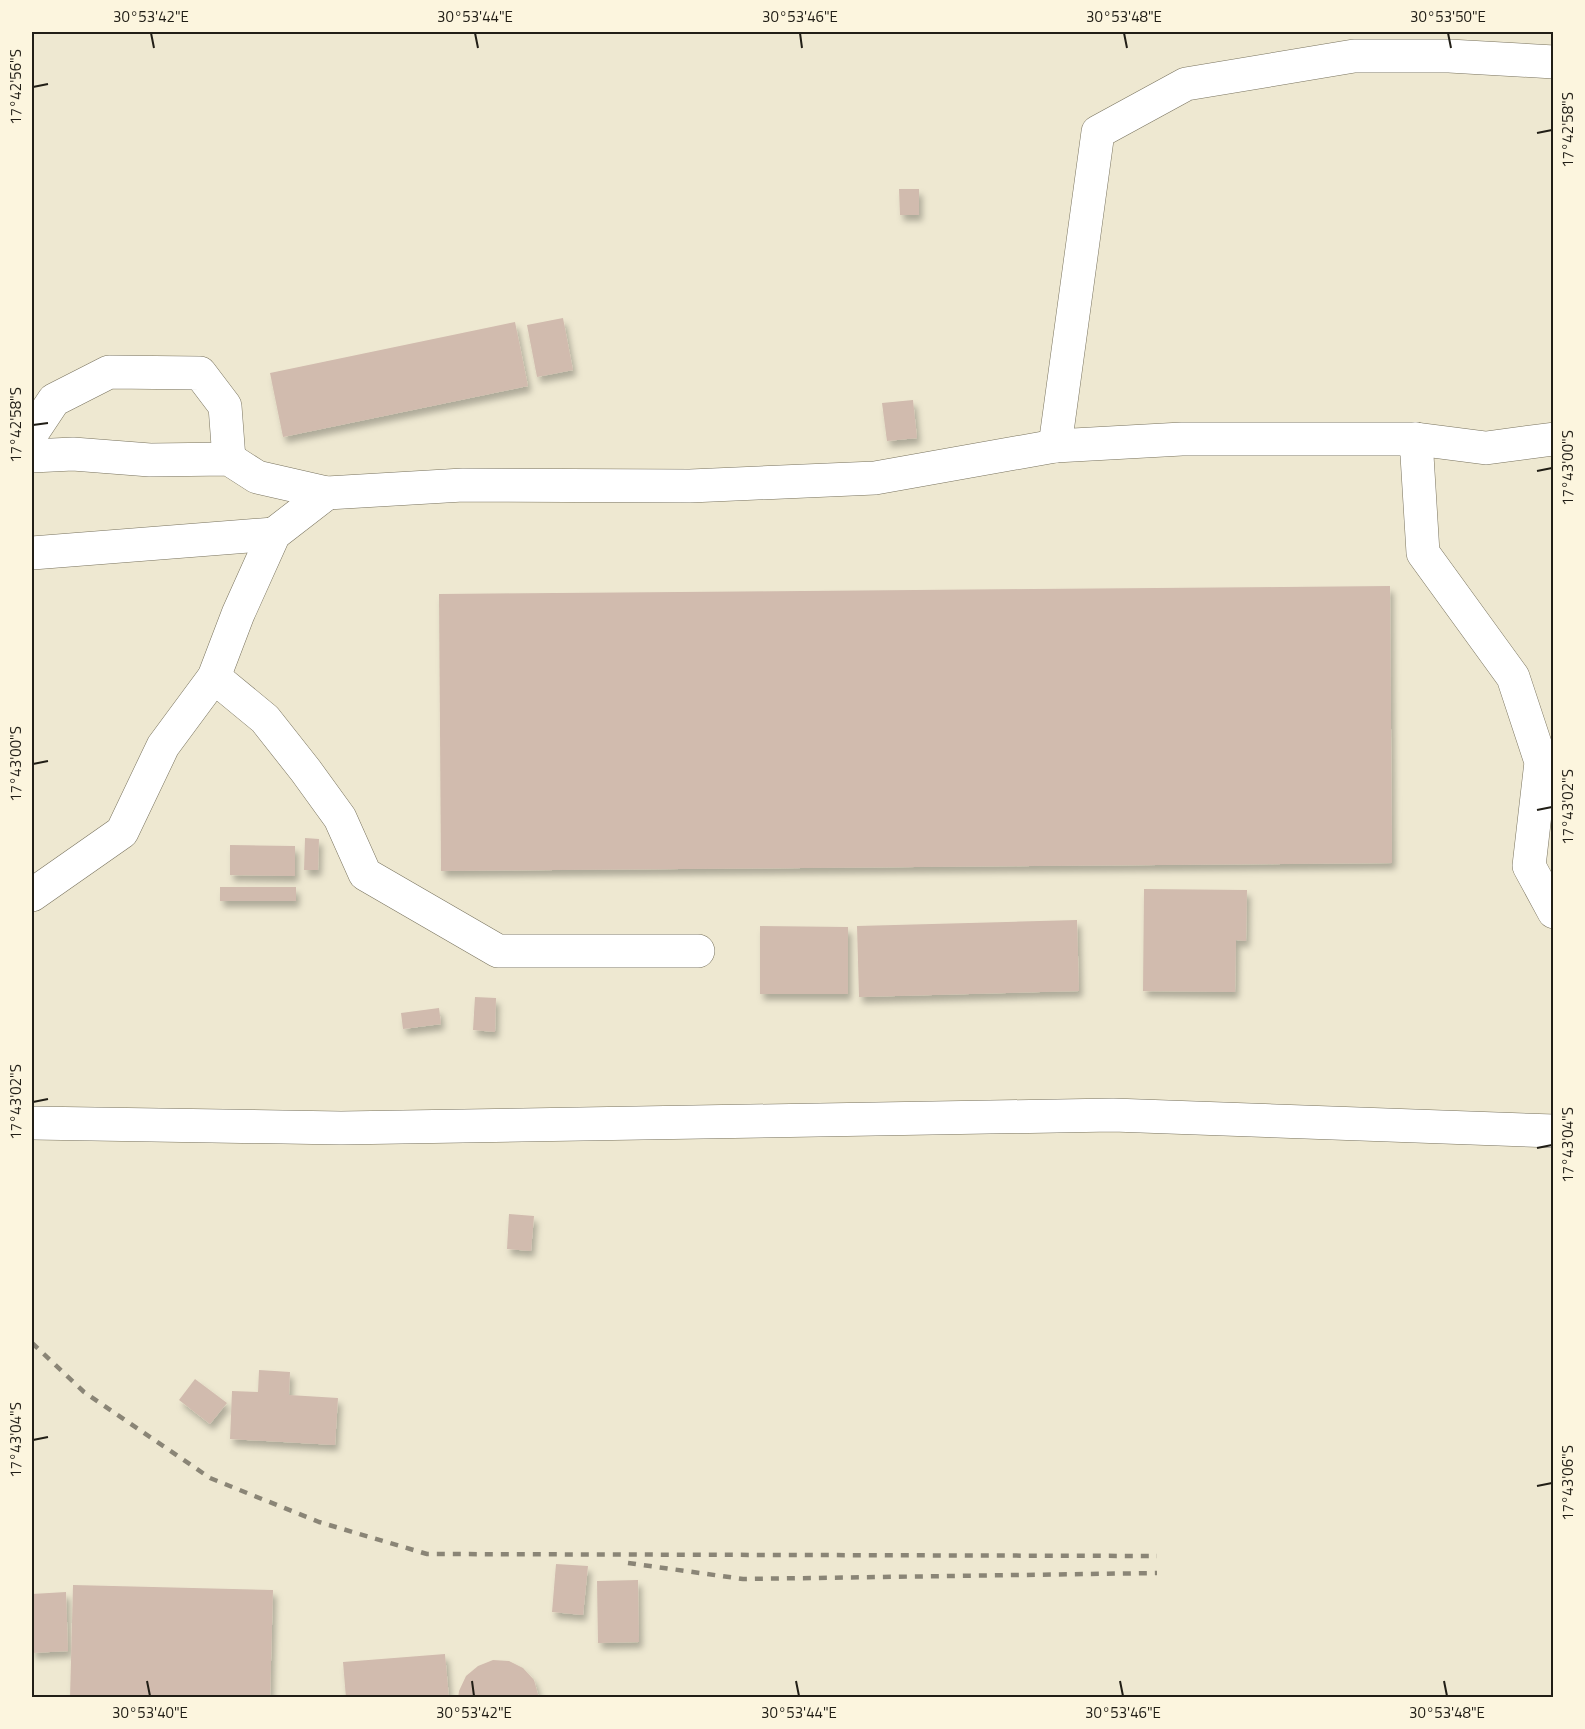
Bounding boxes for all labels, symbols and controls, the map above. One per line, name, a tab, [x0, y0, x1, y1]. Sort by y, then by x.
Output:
text: 30°53'42"E	[113, 5, 189, 28]
text: 30°53'44"E	[437, 5, 513, 28]
text: 30°53'46"E	[762, 5, 838, 28]
text: 30°53'48"E	[1086, 5, 1162, 28]
text: 30°53'50"E	[1410, 5, 1486, 28]
text: 17°42'56"S	[4, 49, 27, 125]
text: 17°42'58"S	[1556, 92, 1579, 168]
text: 17°42'58"S	[4, 387, 27, 463]
text: 17°43'00"S	[1556, 430, 1579, 506]
text: 17°43'00"S	[4, 726, 27, 802]
text: 17°43'02"S	[1556, 769, 1579, 845]
text: 17°43'02"S	[4, 1064, 27, 1140]
text: 17°43'04"S	[1556, 1107, 1579, 1183]
text: 17°43'04"S	[4, 1402, 27, 1478]
text: 17°43'06"S	[1556, 1445, 1579, 1521]
text: 30°53'40"E	[112, 1701, 188, 1724]
text: 30°53'42"E	[436, 1701, 512, 1724]
text: 30°53'44"E	[761, 1701, 837, 1724]
text: 30°53'46"E	[1085, 1701, 1161, 1724]
text: 30°53'48"E	[1409, 1701, 1485, 1724]

